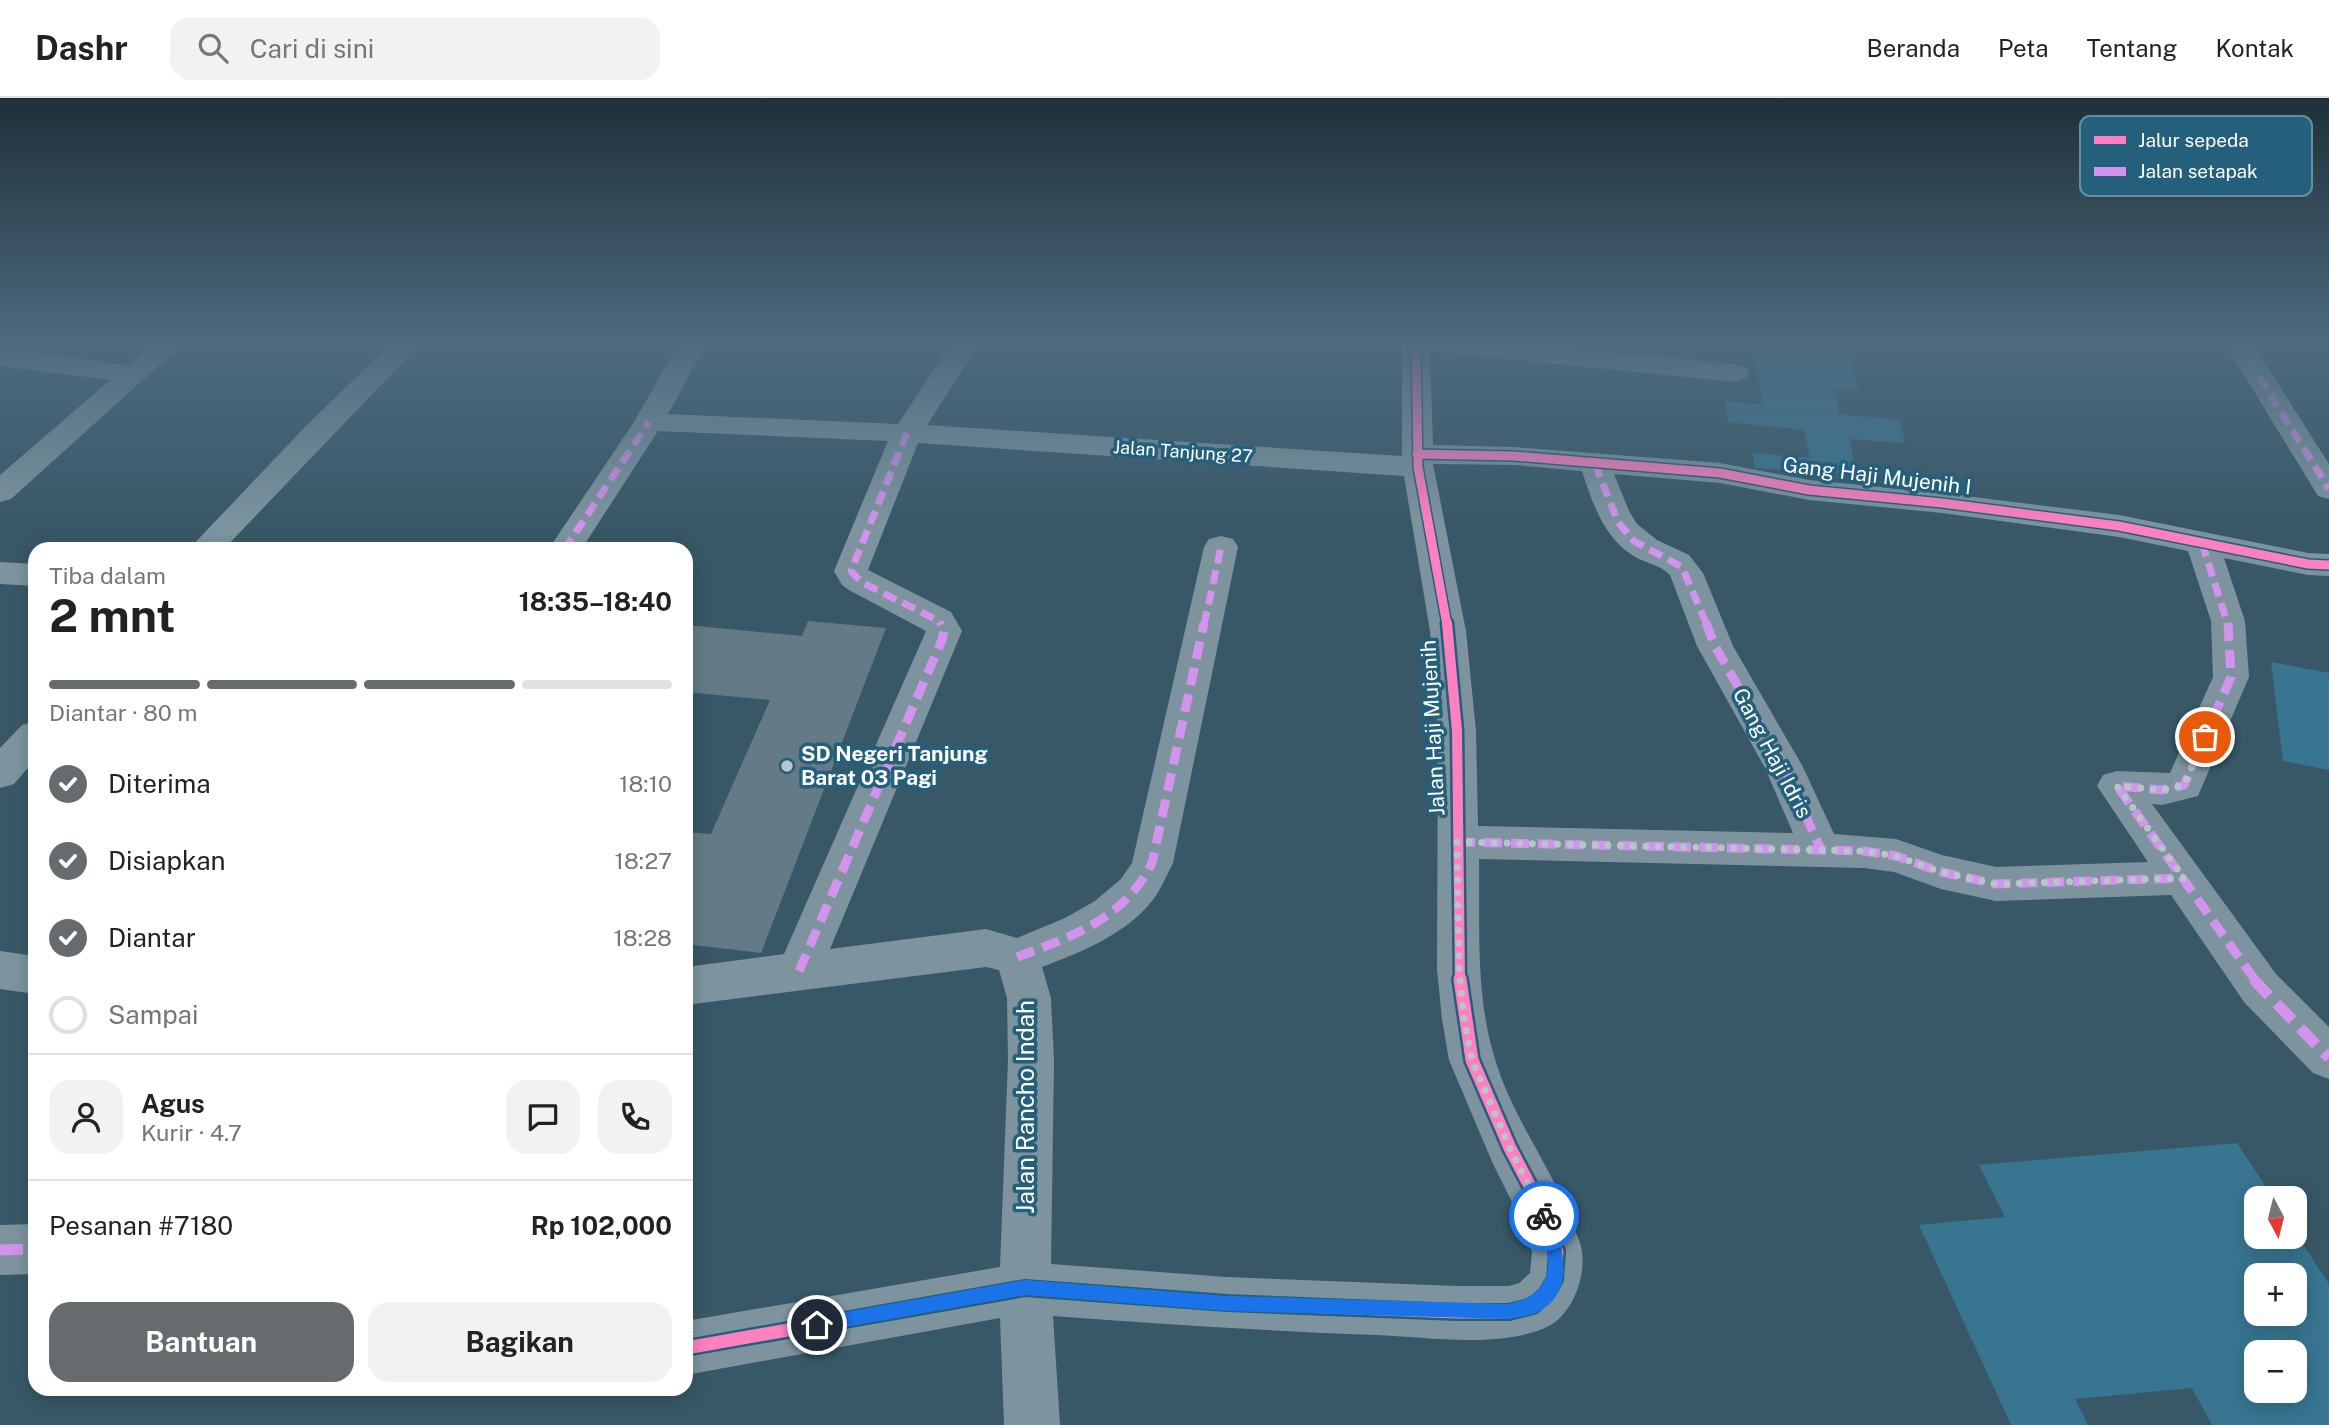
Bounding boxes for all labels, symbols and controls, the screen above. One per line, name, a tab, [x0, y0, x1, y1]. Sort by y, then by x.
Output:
search box	[170, 17, 660, 80]
text: Dashr	[35, 29, 128, 67]
icon: search	[194, 29, 232, 67]
text: Cari di sini	[250, 33, 374, 64]
text: Beranda	[1866, 34, 1960, 62]
text: Peta	[1998, 34, 2049, 62]
text: Tentang	[2087, 34, 2177, 62]
text: Kontak	[2215, 34, 2294, 62]
legend	[2080, 116, 2312, 196]
text: Jalur sepeda	[2138, 129, 2249, 151]
text: Jalan setapak	[2138, 160, 2258, 182]
street label: Jalan Tanjung 27	[1113, 436, 1253, 467]
street label: Gang Haji Mujenih I	[1781, 452, 1973, 499]
text: Tiba dalam	[49, 562, 166, 589]
text: 18:35–18:40	[519, 586, 672, 617]
text: 2 mnt	[49, 588, 175, 642]
street label: Jalan Haji Mujenih	[1415, 639, 1450, 817]
street label: Gang Haji Idris	[1728, 684, 1817, 822]
text: Diantar · 80 m	[49, 699, 197, 726]
pin	[2175, 707, 2235, 767]
icon: bag	[2186, 718, 2224, 756]
place label: SD Negeri Tanjung Barat 03 Pagi	[801, 741, 988, 790]
marker: SD Negeri Tanjung Barat 03 Pagi	[779, 758, 795, 774]
icon: check	[49, 765, 87, 803]
text: Diterima	[108, 768, 211, 799]
text: 18:10	[619, 770, 672, 797]
icon: check	[49, 842, 87, 880]
text: Disiapkan	[108, 845, 226, 876]
text: 18:27	[615, 847, 672, 874]
icon: check	[49, 919, 87, 957]
text: Diantar	[108, 922, 196, 953]
text: 18:28	[614, 924, 672, 951]
text: Sampai	[108, 999, 198, 1030]
street label: Jalan Rancho Indah	[1011, 1000, 1039, 1214]
button: person	[49, 1080, 123, 1154]
button: chat	[506, 1080, 580, 1154]
button: phone	[598, 1080, 672, 1154]
text: Agus	[141, 1088, 205, 1119]
text: Kurir · 4.7	[141, 1119, 242, 1146]
courier	[1509, 1181, 1579, 1251]
north arrow	[2244, 1186, 2306, 1250]
map controls	[2244, 1186, 2307, 1403]
icon: bike	[1525, 1197, 1563, 1235]
text: Pesanan #7180	[49, 1210, 233, 1241]
text: Rp 102,000	[531, 1210, 672, 1241]
button: +	[2244, 1263, 2307, 1326]
pin	[787, 1295, 847, 1355]
button: Bantuan	[49, 1302, 354, 1382]
button: Bagikan	[368, 1302, 672, 1382]
icon: home	[798, 1306, 836, 1344]
button: −	[2244, 1340, 2307, 1403]

